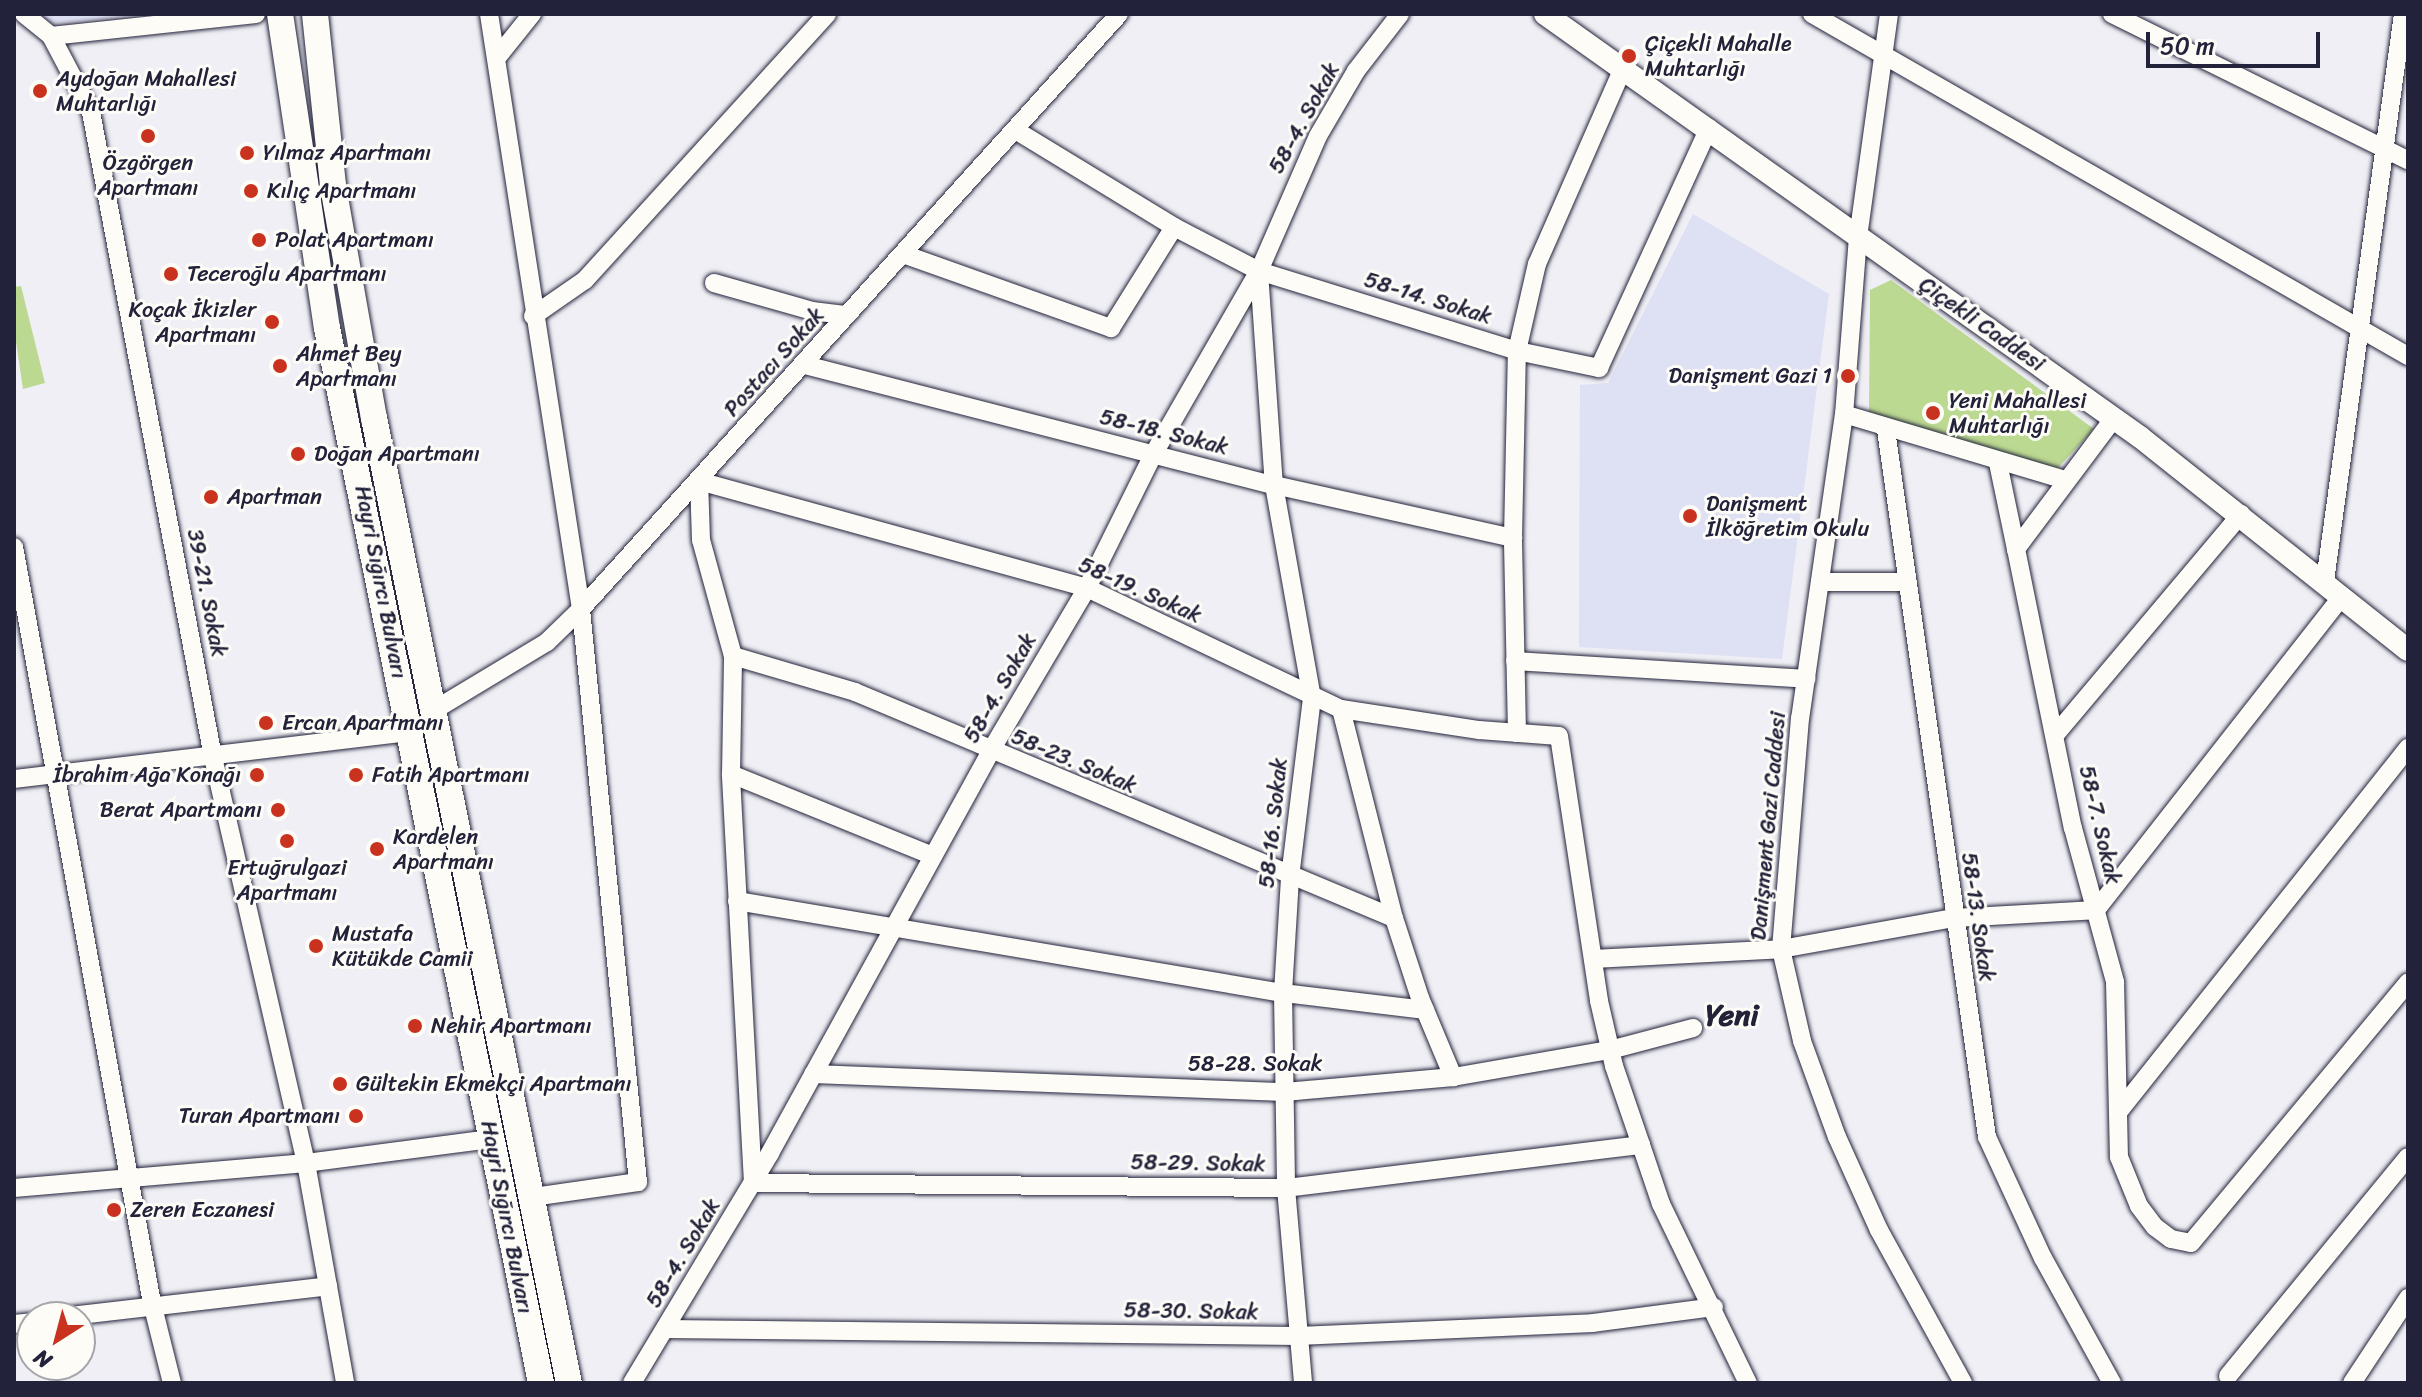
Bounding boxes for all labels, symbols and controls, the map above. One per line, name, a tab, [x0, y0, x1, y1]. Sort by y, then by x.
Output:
scale bar	[2150, 16, 2324, 66]
text: 50 m	[2160, 25, 2215, 67]
place label: Çiçekli Mahalle Muhtarlığı	[1645, 30, 1792, 82]
marker: Çiçekli Mahalle Muhtarlığı	[1620, 47, 1638, 65]
street label: 58-4. Sokak	[1263, 58, 1345, 178]
place label: Aydoğan Mahallesi Muhtarlığı	[56, 65, 235, 116]
marker: Aydoğan Mahallesi Muhtarlığı	[31, 82, 49, 100]
marker: Özgörgen Apartmanı	[139, 127, 157, 145]
place label: Yılmaz Apartmanı	[263, 140, 431, 166]
marker: Yılmaz Apartmanı	[238, 144, 256, 162]
place label: Özgörgen Apartmanı	[98, 149, 198, 200]
place label: Kılıç Apartmanı	[267, 178, 416, 204]
marker: Kılıç Apartmanı	[242, 182, 260, 200]
place label: Polat Apartmanı	[275, 227, 433, 253]
marker: Polat Apartmanı	[250, 231, 268, 249]
place label: Teceroğlu Apartmanı	[187, 261, 386, 287]
marker: Teceroğlu Apartmanı	[162, 265, 180, 283]
street label: 58-14. Sokak	[1361, 266, 1495, 330]
street label: Çiçekli Caddesi	[1915, 271, 2049, 377]
place label: Koçak İkizler Apartmanı	[129, 296, 256, 348]
street label: Postacı Sokak	[718, 302, 830, 422]
marker: Koçak İkizler Apartmanı	[263, 313, 281, 331]
place label: Ahmet Bey Apartmanı	[296, 340, 401, 392]
marker: Ahmet Bey Apartmanı	[271, 357, 289, 375]
place label: Danişment Gazi 1	[1669, 363, 1832, 389]
marker: Danişment Gazi 1	[1839, 367, 1857, 385]
place label: Yeni Mahallesi Muhtarlığı	[1949, 387, 2085, 438]
street label: 58-18. Sokak	[1097, 403, 1231, 461]
marker: Yeni Mahallesi Muhtarlığı	[1924, 404, 1942, 422]
place label: Doğan Apartmanı	[314, 441, 479, 467]
marker: Doğan Apartmanı	[289, 445, 307, 463]
street label: Hayri Sığırcı Bulvarı	[349, 483, 413, 681]
place label: Apartman	[227, 484, 322, 510]
marker: Apartman	[202, 488, 220, 506]
place label: Danişment İlköğretim Okulu	[1706, 490, 1869, 542]
marker: Danişment İlköğretim Okulu	[1681, 507, 1699, 525]
street label: 39-21. Sokak	[182, 527, 232, 659]
street label: 58-19. Sokak	[1075, 551, 1205, 629]
street label: 58-4. Sokak	[958, 628, 1042, 748]
place label: Ercan Apartmanı	[282, 710, 444, 736]
street label: Danişment Gazi Caddesi	[1745, 711, 1791, 941]
marker: Ercan Apartmanı	[257, 714, 275, 732]
street label: 58-23. Sokak	[1007, 723, 1141, 799]
street label: 58-16. Sokak	[1253, 757, 1293, 889]
place label: İbrahim Ağa Konağı	[53, 762, 241, 788]
place label: Fatih Apartmanı	[372, 762, 529, 788]
street label: 58-7. Sokak	[2074, 763, 2126, 887]
marker: İbrahim Ağa Konağı	[248, 766, 266, 784]
marker: Fatih Apartmanı	[347, 766, 365, 784]
place label: Berat Apartmanı	[101, 797, 262, 823]
marker: Berat Apartmanı	[269, 801, 287, 819]
place label: Kardelen Apartmanı	[393, 823, 494, 874]
marker: Ertuğrulgazi Apartmanı	[278, 832, 296, 850]
marker: Kardelen Apartmanı	[368, 840, 386, 858]
street label: 58-13. Sokak	[1956, 851, 2000, 983]
place label: Ertuğrulgazi Apartmanı	[227, 854, 347, 906]
place label: Mustafa Kütükde Camii	[332, 920, 473, 972]
marker: Mustafa Kütükde Camii	[307, 937, 325, 955]
district label: Yeni	[1705, 997, 1759, 1033]
place label: Nehir Apartmanı	[431, 1013, 591, 1039]
marker: Nehir Apartmanı	[406, 1017, 424, 1035]
street label: 58-28. Sokak	[1188, 1051, 1322, 1077]
place label: Gültekin Ekmekçi Apartmanı	[356, 1071, 631, 1097]
marker: Gültekin Ekmekçi Apartmanı	[331, 1075, 349, 1093]
place label: Turan Apartmanı	[179, 1103, 340, 1129]
marker: Turan Apartmanı	[347, 1107, 365, 1125]
street label: Hayri Sığırcı Bulvarı	[475, 1118, 539, 1316]
street label: 58-29. Sokak	[1130, 1149, 1266, 1177]
street label: 58-4. Sokak	[640, 1194, 726, 1312]
place label: Zeren Eczanesi	[130, 1197, 275, 1223]
marker: Zeren Eczanesi	[105, 1201, 123, 1219]
street label: 58-30. Sokak	[1123, 1297, 1259, 1325]
north arrow	[16, 1301, 96, 1381]
text: N	[25, 1339, 60, 1379]

